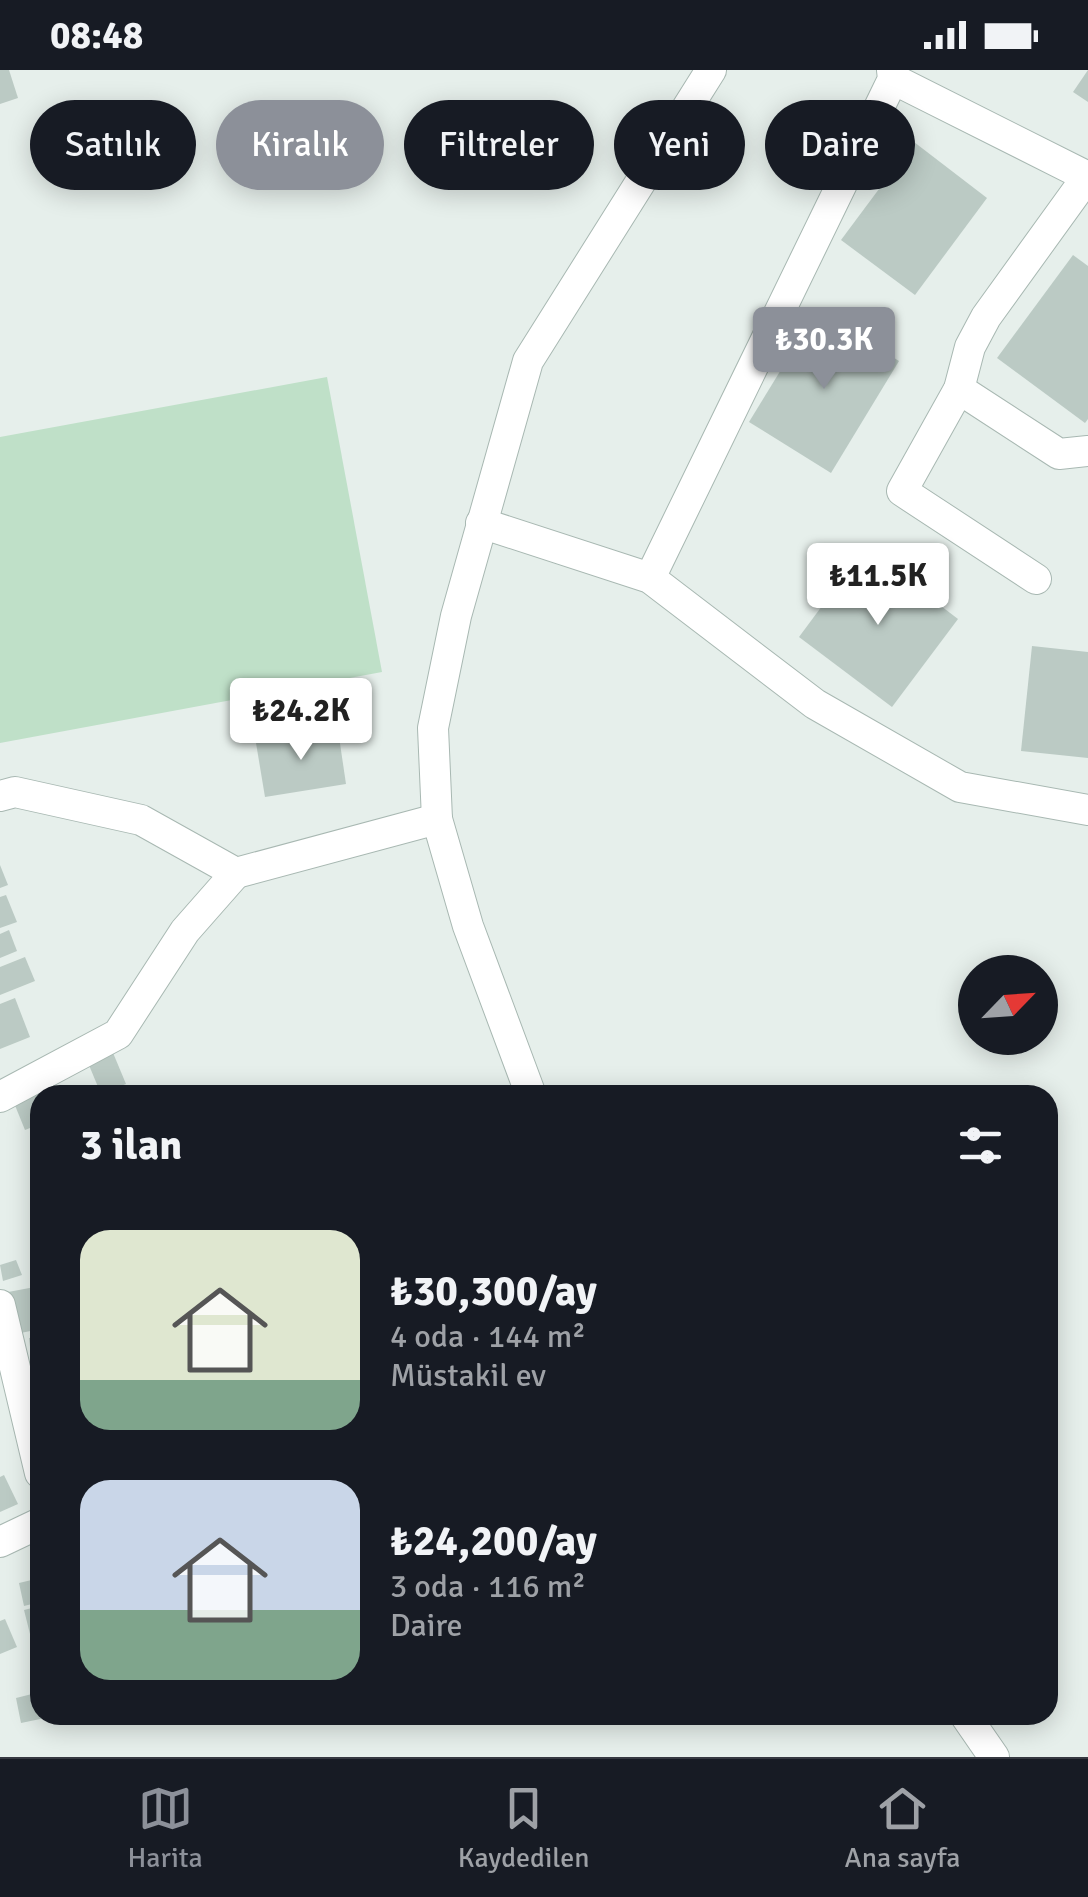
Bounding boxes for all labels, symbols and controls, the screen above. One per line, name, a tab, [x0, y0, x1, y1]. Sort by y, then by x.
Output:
text: 08:48	[50, 12, 143, 59]
chip: Satılık	[30, 100, 196, 190]
chip: Kiralık	[216, 100, 384, 190]
chip: Filtreler	[404, 100, 594, 190]
chip: Yeni	[614, 100, 745, 190]
chip: Daire	[765, 100, 915, 190]
pin: ₺30.3K	[743, 307, 905, 392]
text: ₺30.3K	[775, 320, 873, 359]
pin: ₺11.5K	[797, 543, 959, 628]
text: ₺11.5K	[829, 556, 927, 595]
pin: ₺24.2K	[220, 678, 382, 763]
text: ₺24.2K	[252, 691, 350, 730]
north arrow	[958, 955, 1058, 1055]
map controls	[958, 955, 1058, 1055]
icon: filters	[953, 1118, 1008, 1173]
text: 3 ilan	[80, 1120, 182, 1171]
text: ₺30,300/ay	[390, 1266, 597, 1317]
icon: home	[160, 1270, 280, 1390]
text: 4 oda · 144 m²	[390, 1317, 586, 1356]
text: Müstakil ev	[390, 1356, 546, 1395]
text: ₺24,200/ay	[390, 1516, 597, 1567]
icon: home	[160, 1520, 280, 1640]
text: 3 oda · 116 m²	[390, 1567, 586, 1606]
text: Daire	[390, 1606, 463, 1645]
tab: Harita	[127, 1781, 203, 1875]
tab: Kaydedilen	[458, 1781, 590, 1875]
tab: Ana sayfa	[845, 1781, 961, 1875]

